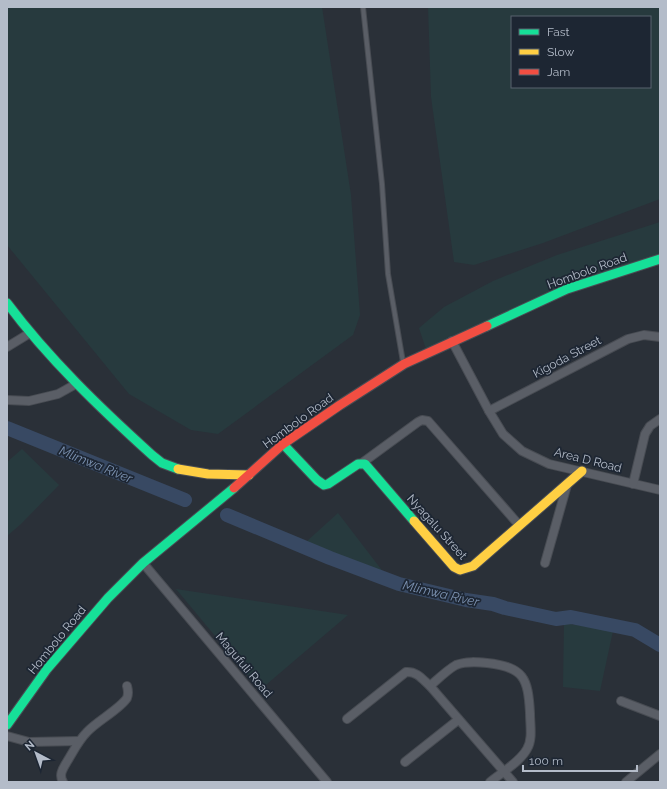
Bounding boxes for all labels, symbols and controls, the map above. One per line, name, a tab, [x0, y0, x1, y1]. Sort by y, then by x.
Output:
legend	[511, 16, 651, 88]
text: Fast	[547, 25, 570, 39]
text: Slow	[547, 45, 574, 59]
text: Jam	[547, 65, 570, 79]
street label: Hombolo Road	[545, 250, 629, 292]
street label: Kigoda Street	[530, 333, 604, 381]
street label: Hombolo Road	[260, 391, 336, 451]
water label: Mlimwa River	[57, 443, 135, 486]
street label: Area D Road	[553, 445, 623, 475]
street label: Nyagalu Street	[404, 492, 470, 562]
water label: Mlimwa River	[401, 577, 481, 610]
street label: Hombolo Road	[25, 603, 89, 677]
street label: Magufuli Road	[213, 630, 275, 700]
north arrow	[16, 733, 56, 773]
text: N	[22, 738, 37, 753]
scale bar	[523, 747, 637, 773]
text: 100 m	[529, 754, 563, 768]

